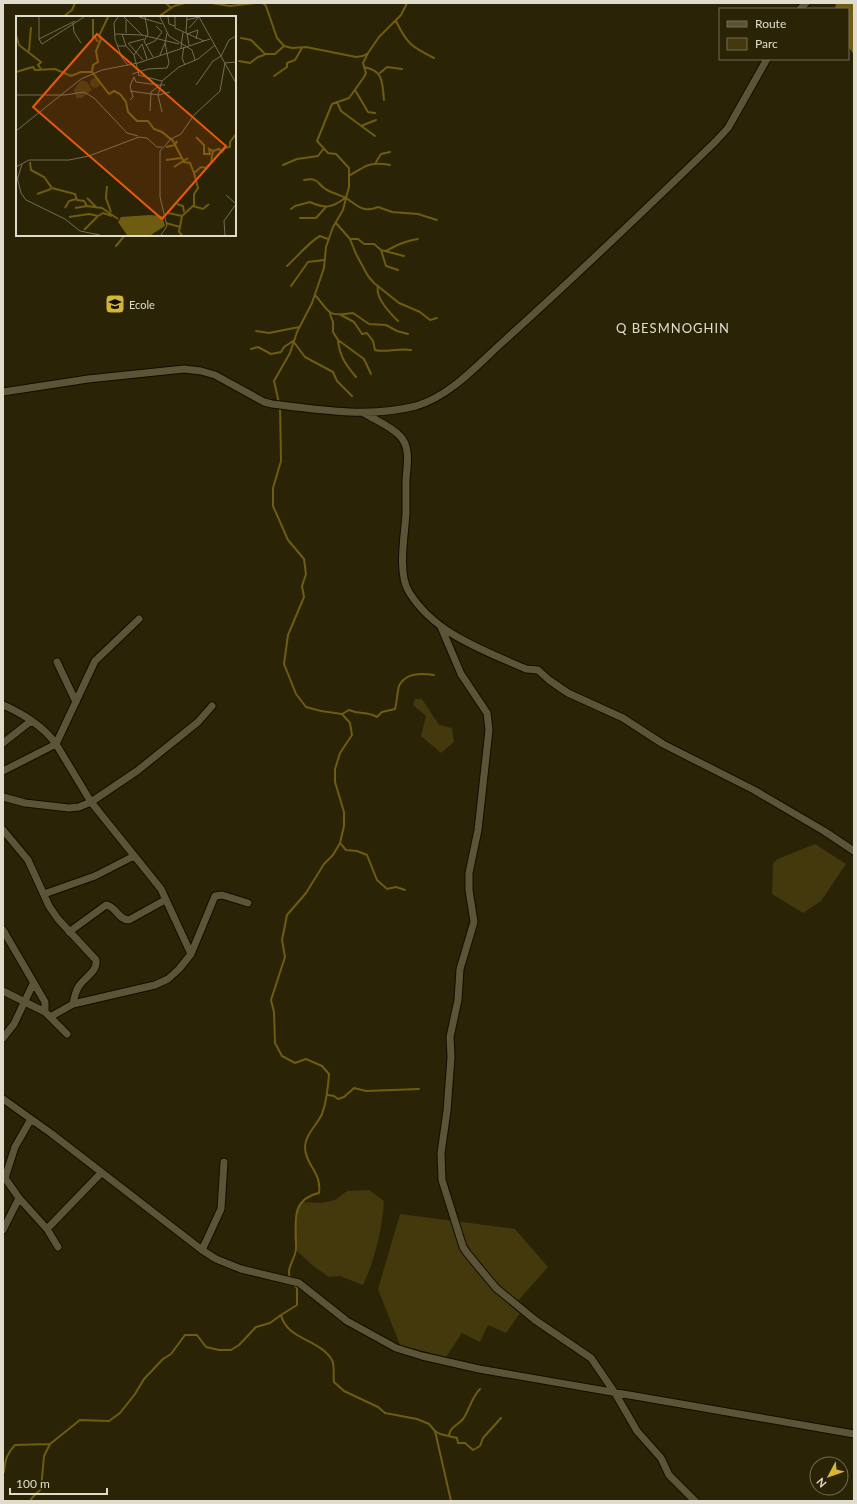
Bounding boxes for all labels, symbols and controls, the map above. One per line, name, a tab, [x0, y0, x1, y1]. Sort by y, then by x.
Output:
legend	[719, 8, 849, 60]
inset map	[16, 16, 236, 236]
text: Route	[755, 16, 786, 31]
text: Parc	[755, 36, 778, 51]
school or university icon: Ecole	[104, 293, 126, 315]
place label: Ecole	[129, 298, 155, 311]
district label: Q BESMNOGHIN	[616, 320, 730, 336]
north arrow	[809, 1456, 849, 1496]
scale bar	[10, 1470, 107, 1496]
text: N	[813, 1475, 829, 1490]
text: 100 m	[16, 1476, 50, 1491]

